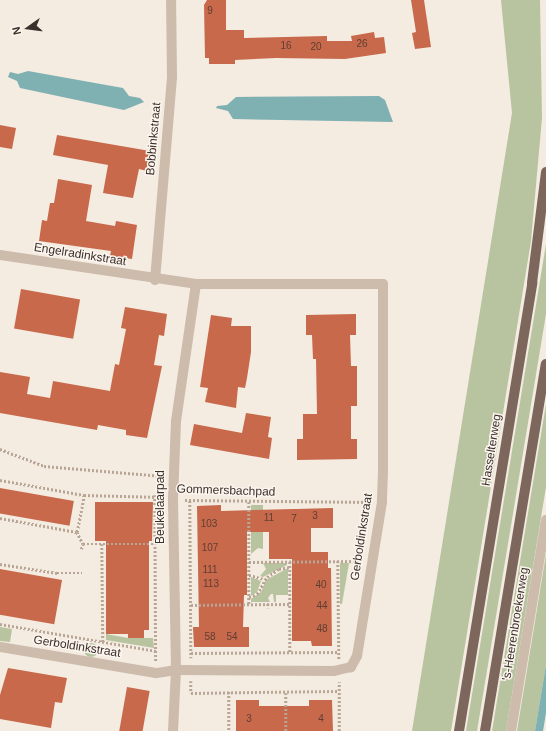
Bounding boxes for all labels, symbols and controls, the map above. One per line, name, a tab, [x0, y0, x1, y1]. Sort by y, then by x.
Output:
house number: 9	[207, 5, 213, 17]
north arrow	[8, 8, 48, 48]
text: N	[10, 26, 23, 36]
house number: 26	[356, 38, 368, 50]
house number: 16	[280, 40, 292, 52]
house number: 20	[310, 41, 322, 53]
street label: Bobbinkstraat	[144, 102, 164, 176]
street label: Engelradinkstraat	[33, 241, 127, 269]
street label: Hasselterweg	[479, 413, 505, 487]
street label: Beukelaarpad	[154, 470, 168, 544]
street label: Gommersbachpad	[176, 482, 276, 500]
street label: Gerboldinkstraat	[348, 492, 376, 582]
house number: 3	[312, 510, 318, 522]
house number: 11	[264, 512, 274, 524]
house number: 7	[291, 513, 297, 525]
house number: 103	[201, 518, 217, 530]
house number: 107	[202, 542, 218, 554]
house number: 111	[202, 564, 218, 576]
street label: 's-Heerenbroekerweg	[500, 566, 532, 682]
house number: 113	[203, 578, 219, 590]
house number: 40	[315, 579, 327, 591]
house number: 44	[316, 600, 328, 612]
house number: 48	[316, 623, 328, 635]
house number: 58	[204, 631, 216, 643]
house number: 54	[226, 631, 238, 643]
street label: Gerboldinkstraat	[32, 633, 122, 661]
house number: 3	[246, 713, 252, 725]
house number: 4	[318, 713, 324, 725]

